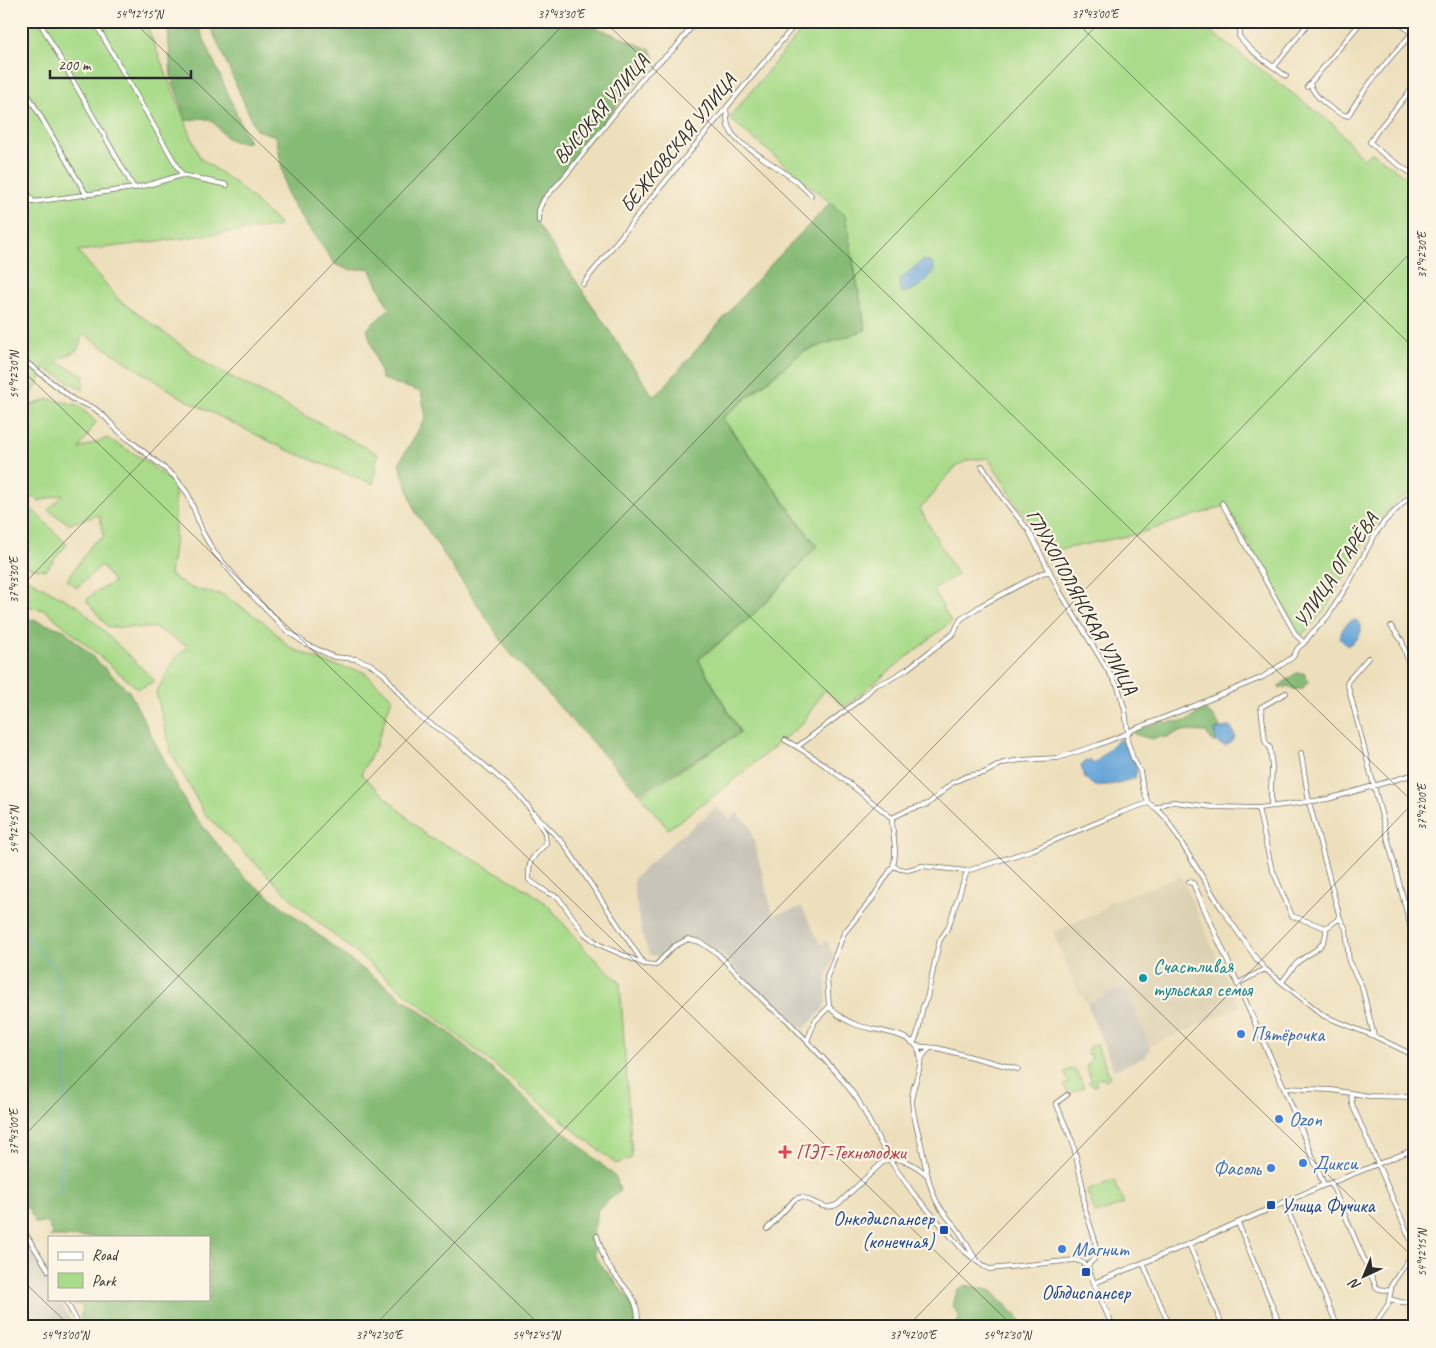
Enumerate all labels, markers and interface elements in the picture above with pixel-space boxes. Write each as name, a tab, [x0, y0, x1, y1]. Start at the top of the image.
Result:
text: 54°12'15"N	[115, 6, 164, 22]
text: 37°43'30"E	[538, 6, 586, 22]
text: 37°43'00"E	[1072, 6, 1120, 22]
scale bar	[50, 48, 191, 80]
street label: ВЫСОКАЯ УЛИЦА	[548, 48, 655, 169]
text: 200 m	[58, 56, 92, 75]
street label: БЕЖКОВСКАЯ УЛИЦА	[614, 68, 742, 217]
text: 37°42'30"E	[1414, 230, 1430, 278]
text: 54°12'30"N	[6, 350, 22, 399]
street label: ГЛУХОПОЛЯНСКАЯ УЛИЦА	[1021, 505, 1144, 700]
street label: УЛИЦА ОГАРЁВА	[1289, 507, 1384, 632]
text: 37°43'30"E	[6, 555, 22, 603]
text: 37°42'00"E	[1414, 782, 1430, 830]
text: 54°12'45"N	[6, 805, 22, 854]
place label: Счастливая тульская семья	[1153, 954, 1254, 1002]
marker: Счастливая тульская семья	[1137, 972, 1149, 984]
place label: Пятёрочка	[1251, 1022, 1326, 1047]
marker: Пятёрочка	[1235, 1028, 1247, 1040]
text: 37°43'00"E	[6, 1107, 22, 1155]
place label: Ozon	[1289, 1107, 1323, 1132]
marker: Ozon	[1273, 1113, 1285, 1125]
place label: ПЭТ-Технолоджи	[796, 1140, 908, 1165]
marker: ПЭТ-Технолоджи	[778, 1145, 792, 1159]
place label: Дикси	[1313, 1151, 1359, 1176]
place label: Фасоль	[1213, 1156, 1263, 1181]
marker: Дикси	[1297, 1157, 1309, 1169]
marker: Фасоль	[1265, 1162, 1277, 1174]
place label: Улица Фучика	[1281, 1193, 1377, 1218]
marker: Улица Фучика	[1265, 1199, 1277, 1211]
place label: Онкодиспансер (конечная)	[833, 1206, 935, 1254]
marker: Онкодиспансер (конечная)	[938, 1224, 950, 1236]
text: 54°12'15"N	[1414, 1228, 1430, 1277]
legend	[48, 1236, 210, 1300]
place label: Магнит	[1072, 1237, 1130, 1262]
marker: Магнит	[1056, 1243, 1068, 1255]
text: Road	[92, 1246, 119, 1265]
north arrow	[1338, 1250, 1388, 1300]
marker: Облдиспансер	[1080, 1266, 1092, 1278]
text: Park	[92, 1272, 117, 1291]
text: N	[1345, 1274, 1364, 1294]
place label: Облдиспансер	[1042, 1280, 1132, 1305]
text: 54°13'00"N	[41, 1327, 90, 1343]
text: 37°42'30"E	[356, 1327, 404, 1343]
text: 54°12'45"N	[512, 1327, 561, 1343]
text: 37°42'00"E	[890, 1327, 938, 1343]
text: 54°12'30"N	[983, 1327, 1032, 1343]

